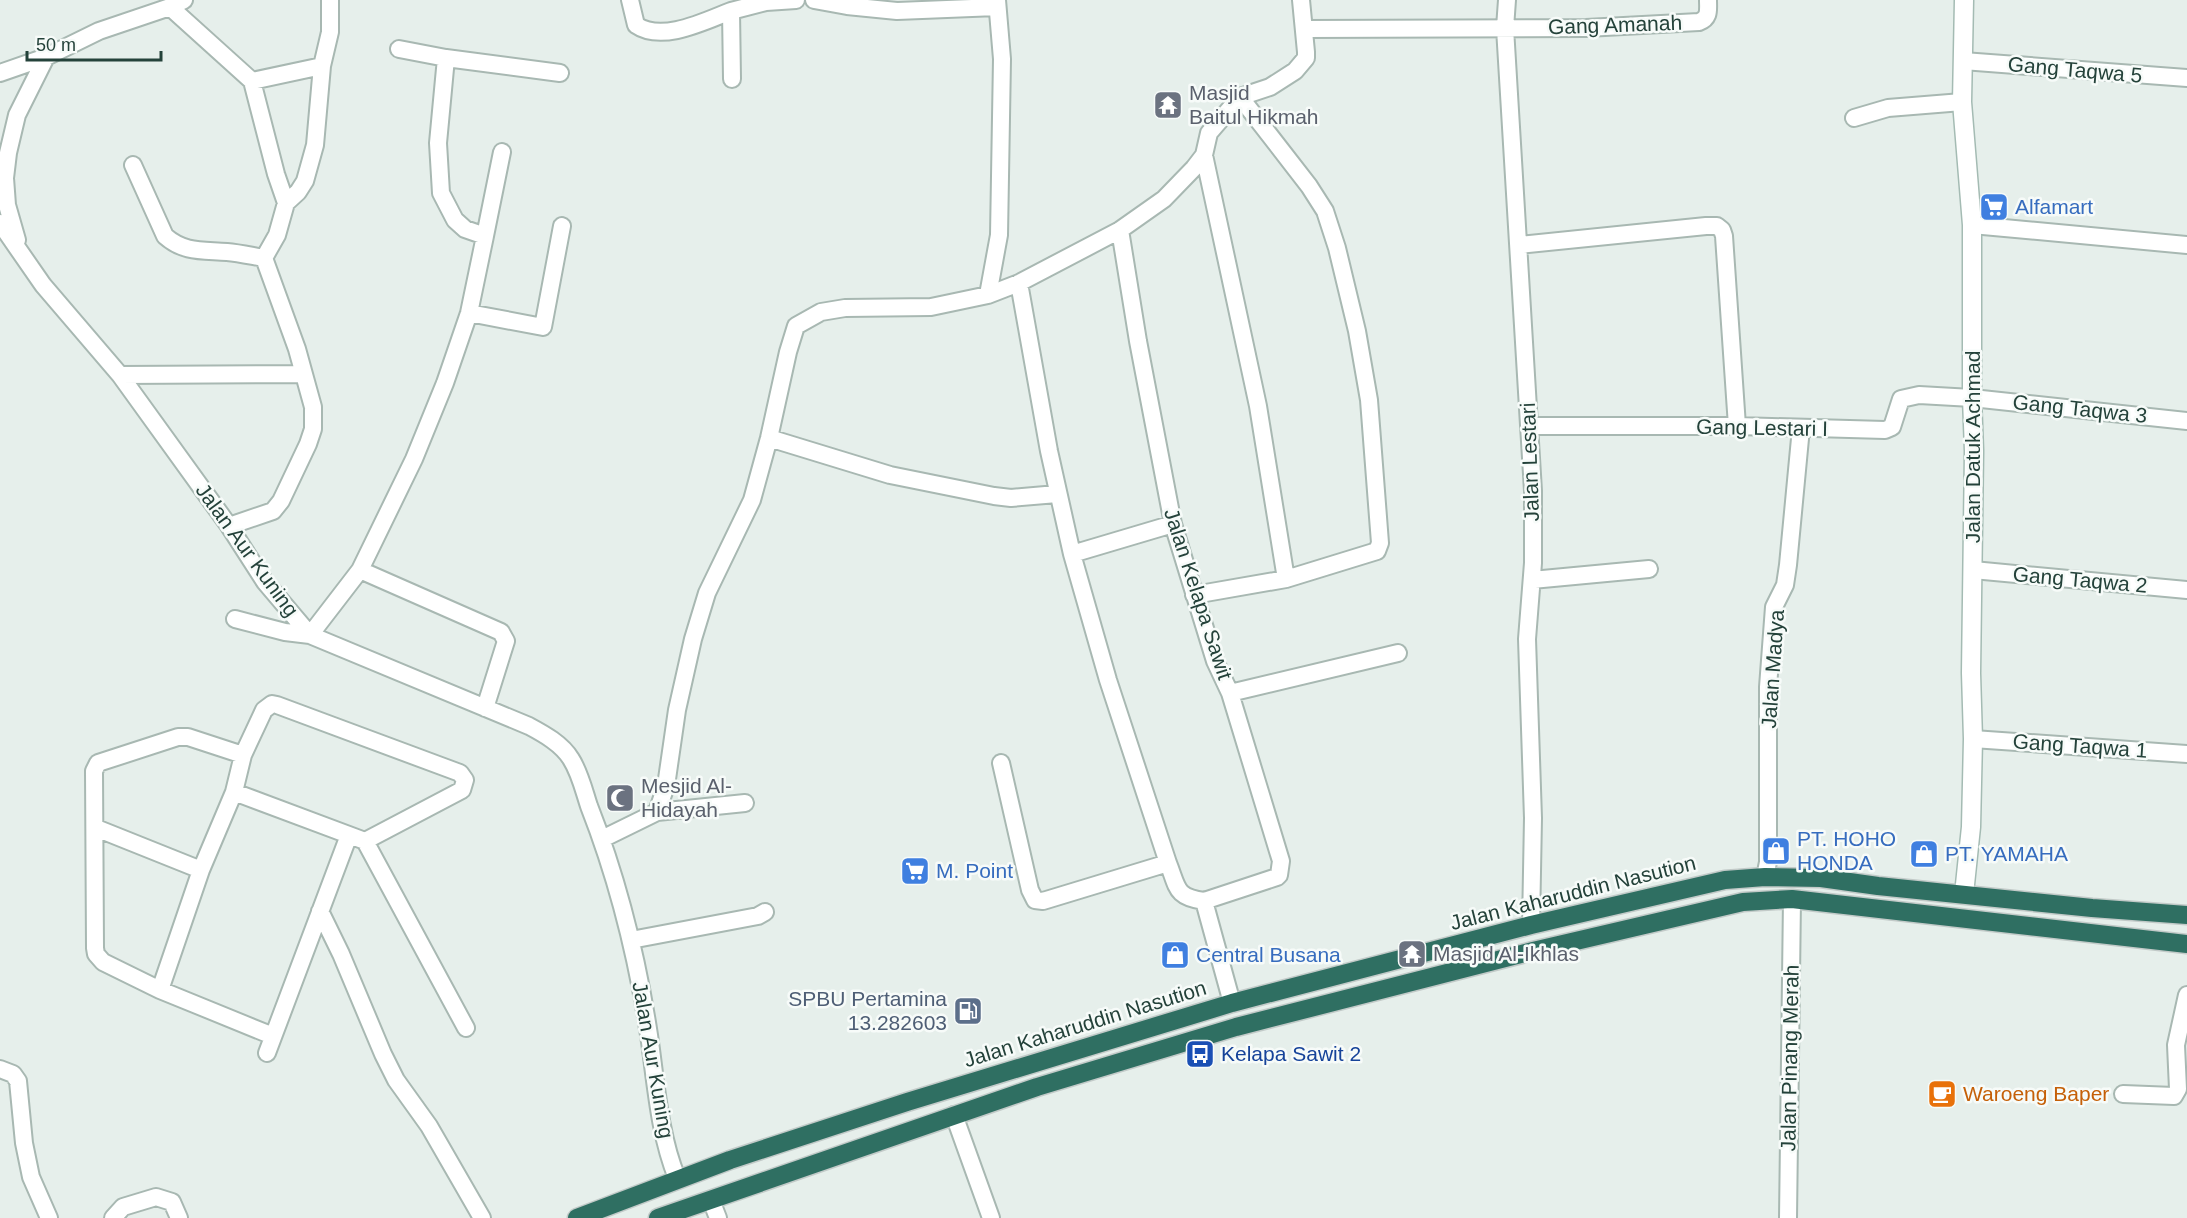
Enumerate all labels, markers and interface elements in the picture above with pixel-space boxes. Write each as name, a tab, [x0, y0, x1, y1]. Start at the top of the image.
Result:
street label: Gang Amanah	[1547, 11, 1682, 38]
scale bar	[27, 24, 160, 62]
text: 50 m	[36, 35, 76, 55]
street label: Gang Taqwa 5	[2007, 52, 2143, 87]
place label: Masjid Baitul Hikmah	[1189, 81, 1319, 128]
temple icon: Masjid Baitul Hikmah	[1152, 89, 1184, 121]
supermarket icon: Alfamart	[1978, 191, 2010, 223]
place label: Alfamart	[2015, 195, 2093, 218]
street label: Jalan Datuk Achmad	[1961, 351, 1984, 543]
street label: Gang Taqwa 3	[2012, 390, 2148, 427]
street label: Jalan Lestari	[1516, 402, 1543, 522]
street label: Gang Lestari I	[1696, 415, 1828, 440]
street label: Jalan Aur Kuning	[191, 479, 303, 621]
street label: Jalan Kelapa Sawit	[1160, 505, 1237, 682]
street label: Gang Taqwa 2	[2012, 562, 2148, 597]
street label: Jalan Madya	[1757, 608, 1788, 729]
street label: Gang Taqwa 1	[2012, 729, 2148, 762]
place label: Mesjid Al- Hidayah	[641, 774, 732, 821]
mosque icon: Mesjid Al- Hidayah	[604, 782, 636, 814]
place label: PT. HOHO HONDA	[1797, 827, 1896, 874]
shop icon: PT. HOHO HONDA	[1760, 835, 1792, 867]
shop icon: PT. YAMAHA	[1908, 838, 1940, 870]
place label: PT. YAMAHA	[1945, 842, 2068, 865]
street label: Jalan Kaharuddin Nasution	[1448, 851, 1698, 934]
supermarket icon: M. Point	[899, 855, 931, 887]
place label: M. Point	[936, 859, 1013, 882]
temple icon: Masjid Al-Ikhlas	[1396, 938, 1428, 970]
shop icon: Central Busana	[1159, 939, 1191, 971]
place label: Masjid Al-Ikhlas	[1433, 942, 1579, 965]
place label: Central Busana	[1196, 943, 1341, 966]
street label: Jalan Pinang Merah	[1776, 964, 1803, 1152]
street label: Jalan Kaharuddin Nasution	[961, 976, 1209, 1071]
street label: Jalan Aur Kuning	[628, 980, 679, 1140]
place label: SPBU Pertamina 13.282603	[788, 987, 947, 1034]
fuel station icon: SPBU Pertamina 13.282603	[952, 995, 984, 1027]
bus stop icon: Kelapa Sawit 2	[1184, 1038, 1216, 1070]
place label: Kelapa Sawit 2	[1221, 1042, 1361, 1065]
cafe icon: Waroeng Baper	[1926, 1078, 1958, 1110]
place label: Waroeng Baper	[1963, 1082, 2109, 1105]

